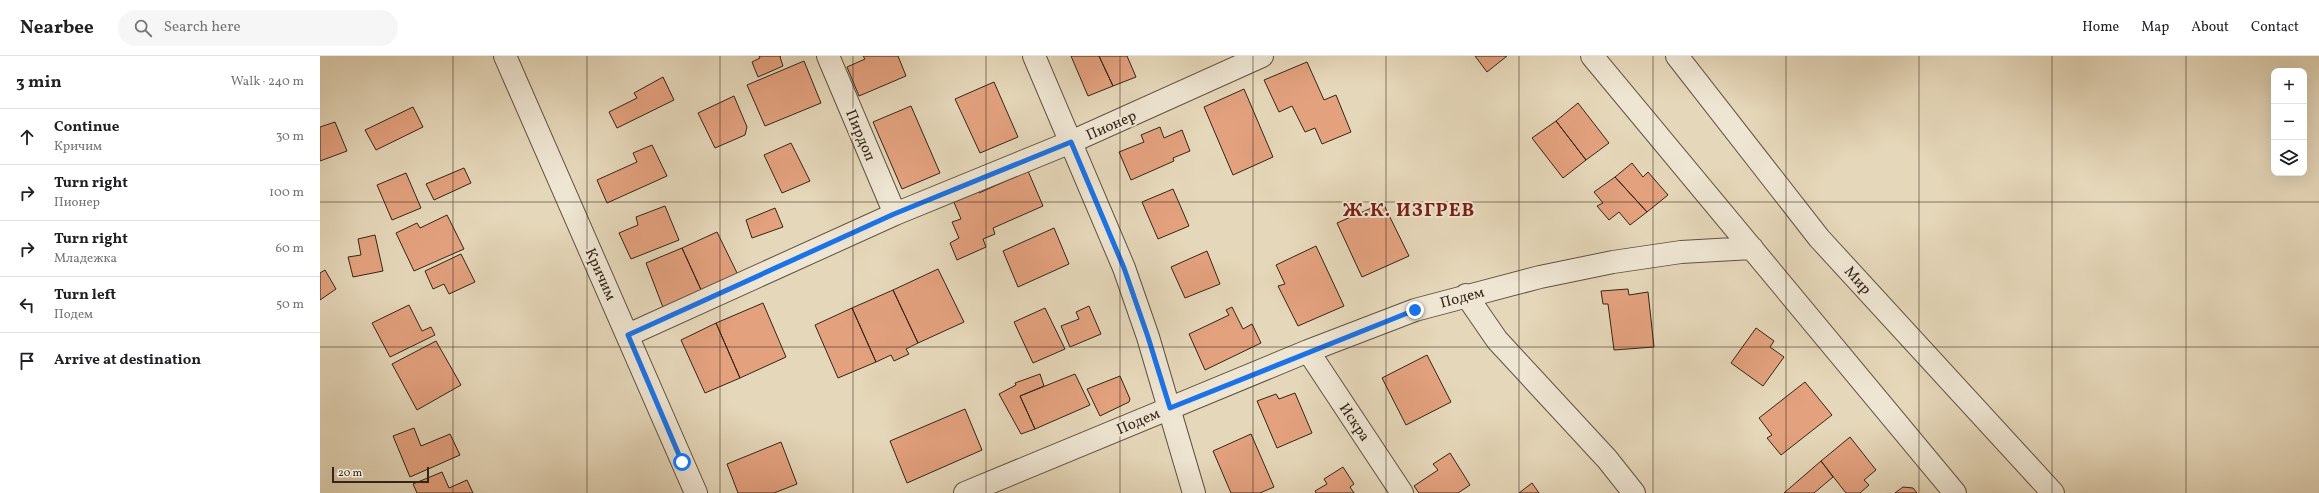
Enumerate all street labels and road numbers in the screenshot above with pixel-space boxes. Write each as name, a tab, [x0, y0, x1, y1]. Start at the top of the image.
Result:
street label: Пионер	[1083, 106, 1140, 147]
street label: Пирдоп	[839, 107, 880, 165]
street label: Кричим	[579, 245, 620, 304]
street label: Мир	[1838, 262, 1875, 300]
street label: Подем	[1438, 282, 1487, 314]
street label: Искра	[1333, 400, 1374, 446]
street label: Подем	[1114, 404, 1163, 441]

